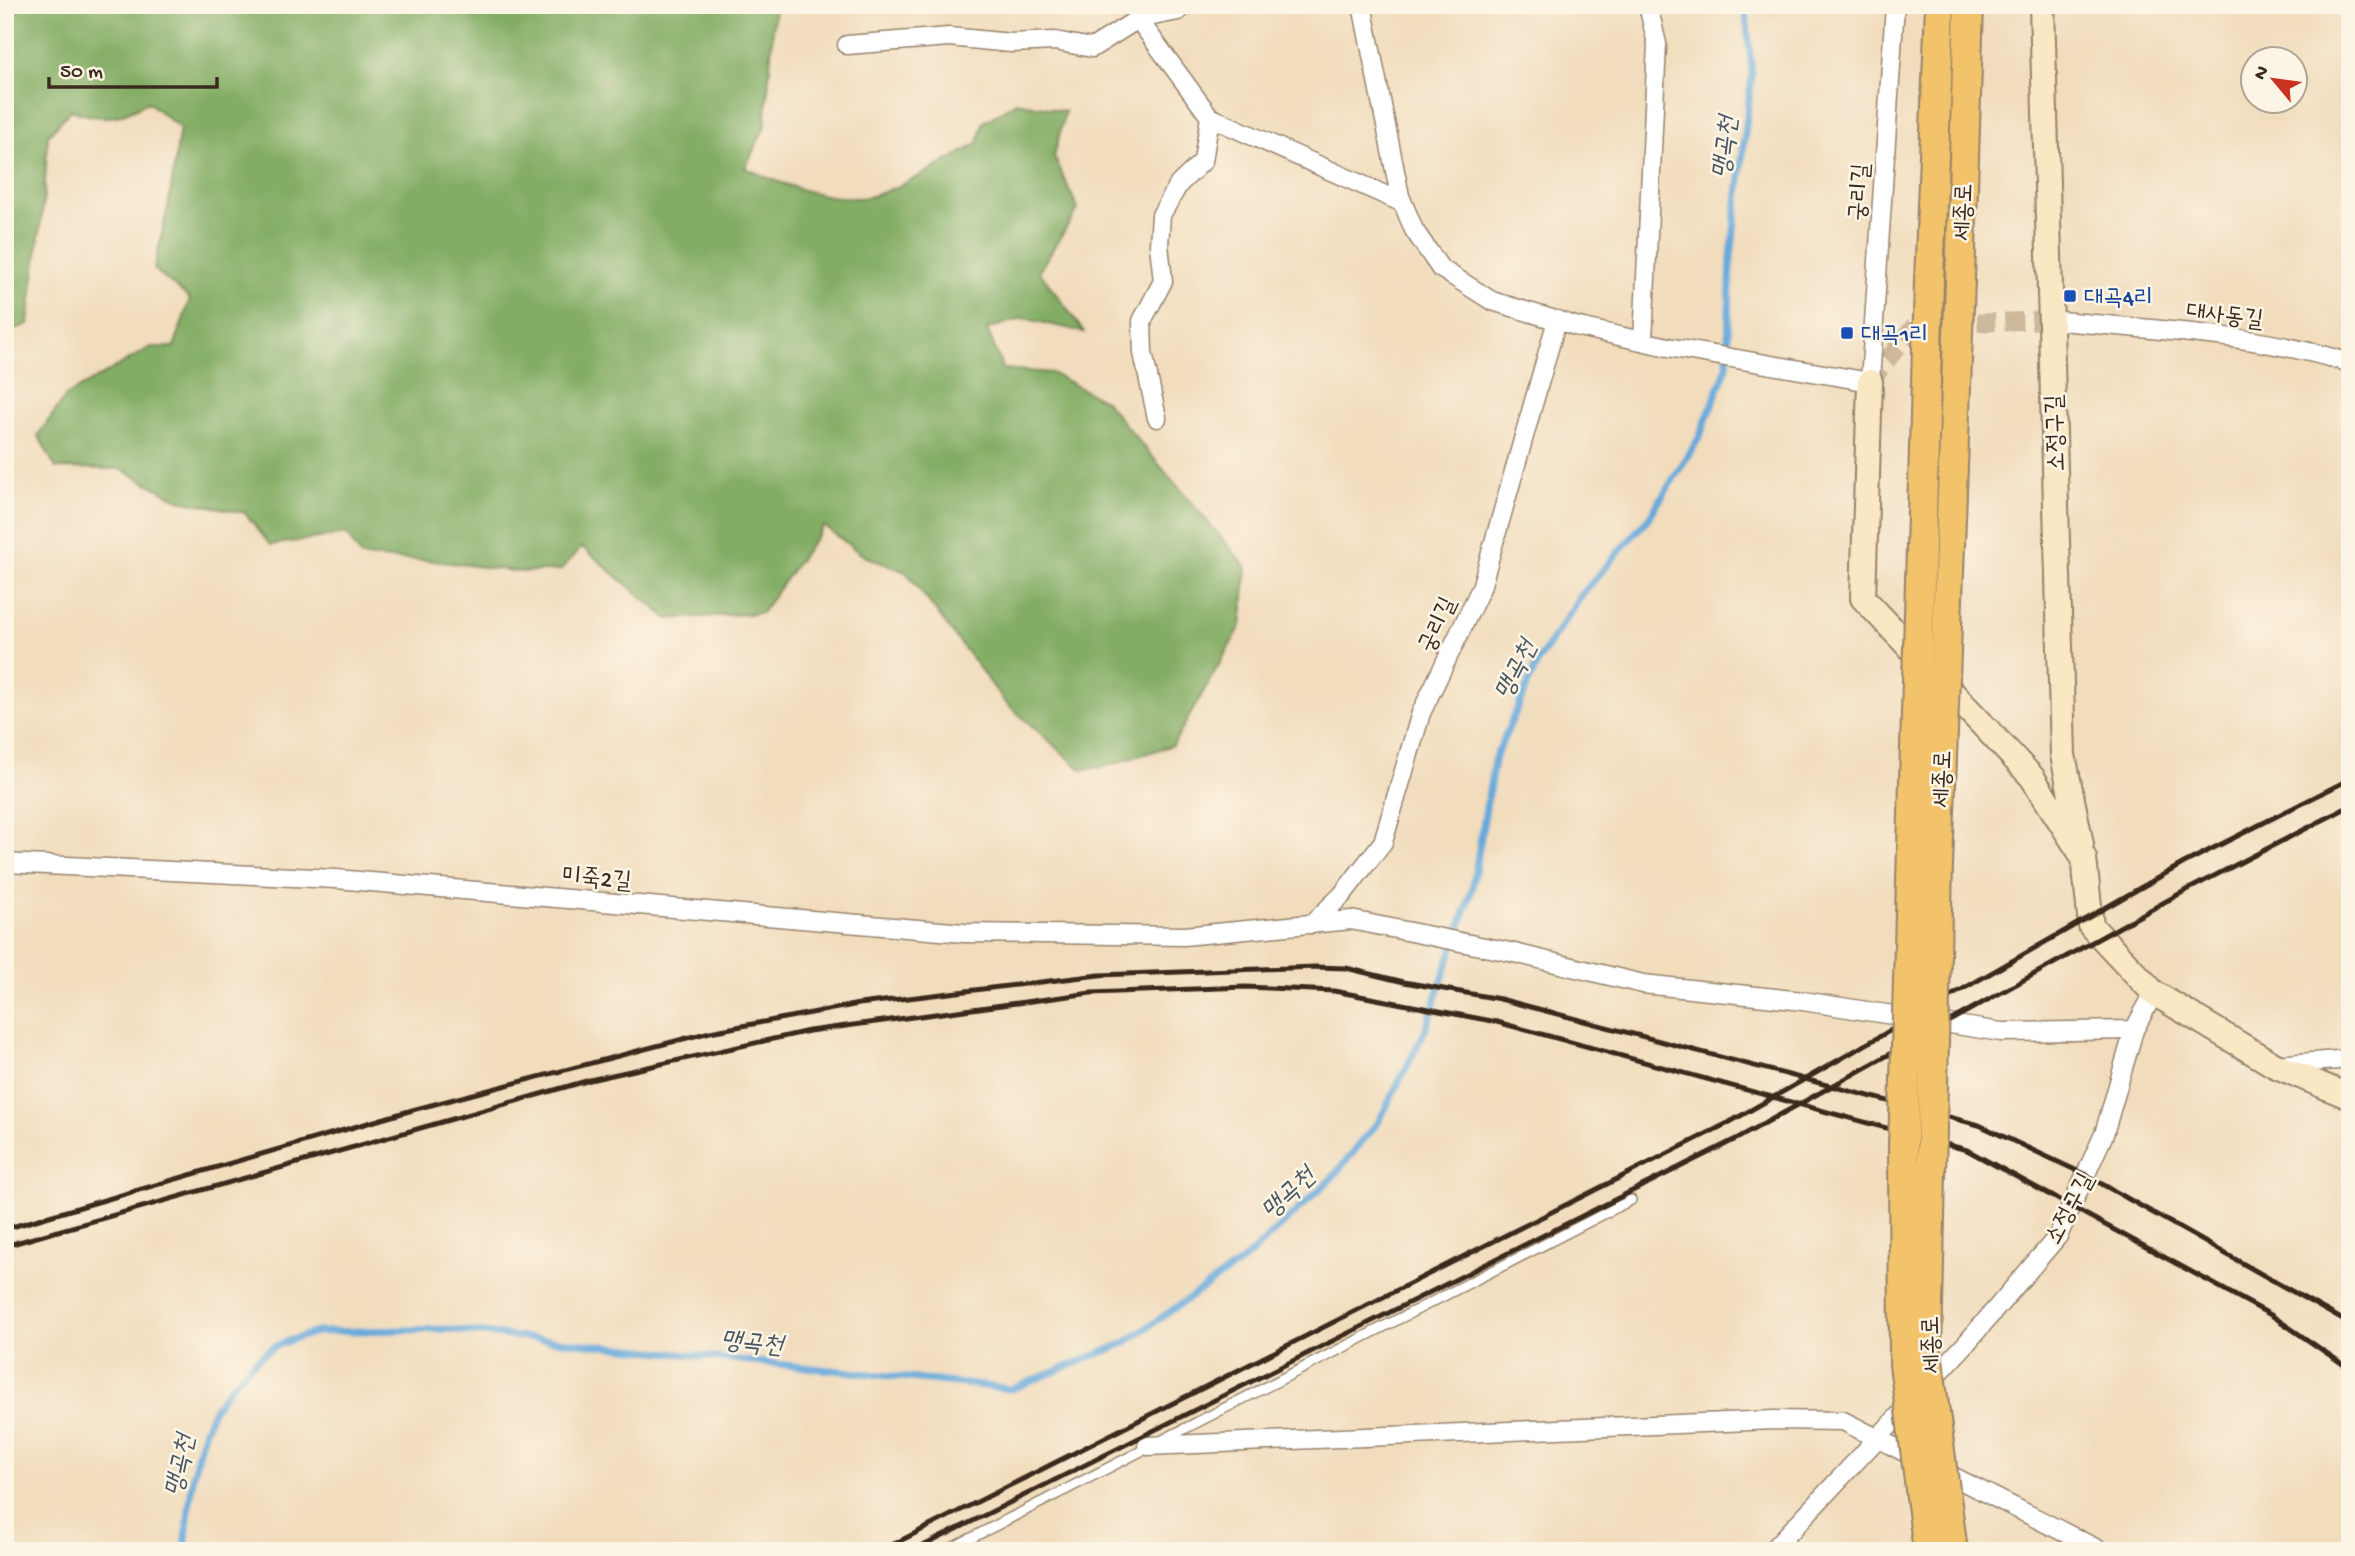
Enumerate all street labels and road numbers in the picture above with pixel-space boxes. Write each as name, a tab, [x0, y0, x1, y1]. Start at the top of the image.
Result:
street label: 궁리길	[1845, 162, 1878, 222]
street label: 세종로	[1950, 183, 1981, 242]
street label: 대사동길	[2184, 298, 2265, 337]
street label: 소정구길	[2042, 394, 2073, 472]
street label: 궁리길	[1414, 593, 1465, 658]
street label: 세종로	[1929, 750, 1960, 809]
street label: 미죽2길	[561, 863, 633, 898]
street label: 소정구길	[2040, 1169, 2102, 1251]
street label: 세종로	[1918, 1315, 1949, 1374]

